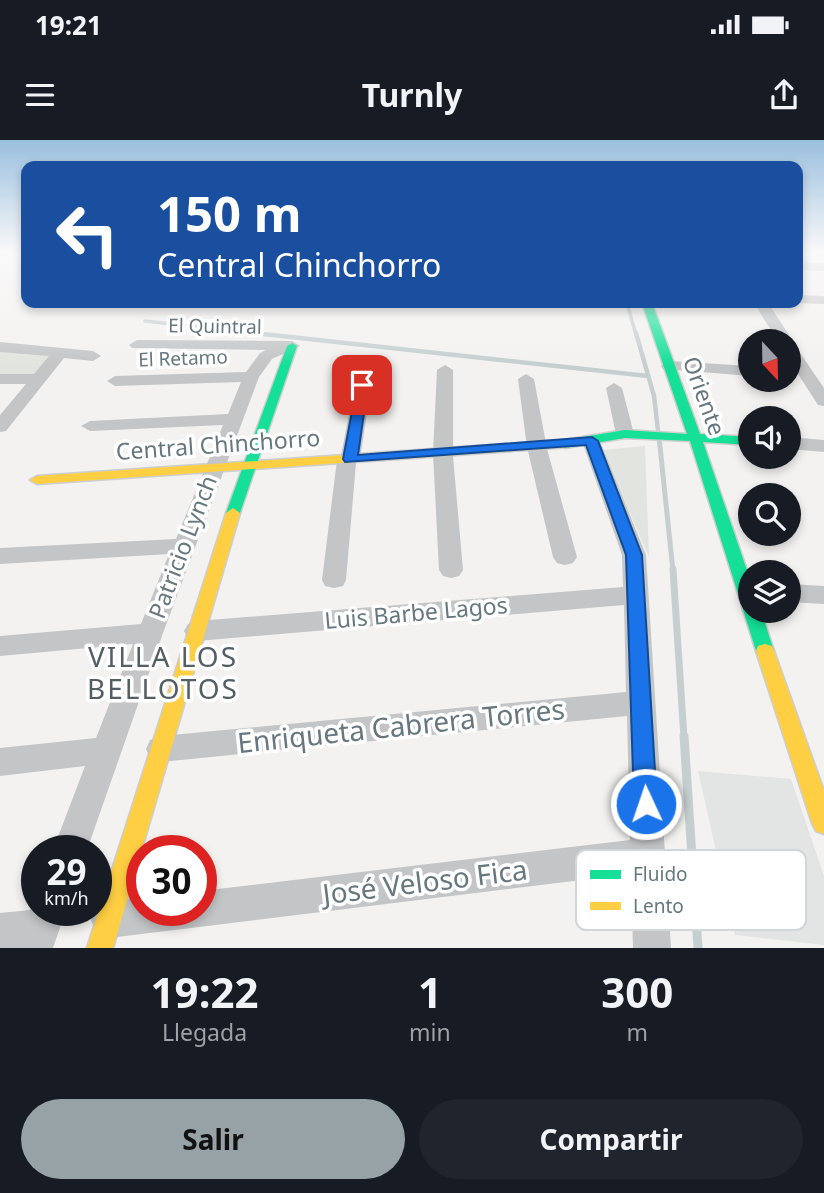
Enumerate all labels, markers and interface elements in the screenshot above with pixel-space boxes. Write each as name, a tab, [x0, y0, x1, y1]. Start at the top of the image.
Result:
text: 19:21	[35, 7, 102, 43]
text: Turnly	[362, 73, 462, 116]
icon: menu	[21, 76, 59, 114]
icon: share	[765, 76, 803, 114]
text: 150 m	[157, 180, 302, 246]
icon: left	[42, 189, 133, 280]
text: Central Chinchorro	[157, 243, 441, 286]
street label: El Quintral	[168, 312, 262, 340]
north arrow	[738, 329, 802, 392]
map controls	[738, 329, 801, 623]
street label: El Retamo	[138, 343, 228, 373]
street label: Oriente	[676, 352, 734, 440]
pin	[332, 355, 392, 415]
icon: arrive	[343, 366, 381, 404]
button: sound	[738, 406, 801, 469]
street label: Central Chinchorro	[115, 421, 321, 467]
street label: Patricio Lynch	[140, 471, 224, 623]
button: search	[738, 483, 801, 546]
button: layers	[738, 560, 801, 623]
street label: Luis Barbe Lagos	[323, 588, 509, 636]
district label: VILLA LOS BELLOTOS	[87, 637, 239, 707]
street label: Enriqueta Cabrera Torres	[235, 689, 566, 761]
position arrow	[609, 767, 683, 841]
speed limit sign: 30	[126, 835, 217, 926]
text: 29	[46, 848, 87, 895]
street label: José Veloso Fica	[317, 850, 529, 913]
legend	[576, 850, 806, 930]
text: Fluido	[633, 861, 688, 887]
text: km/h	[44, 886, 89, 910]
text: Lento	[633, 893, 684, 919]
text: 19:22	[151, 963, 258, 1020]
text: 1	[418, 963, 442, 1020]
text: 300	[601, 963, 673, 1020]
text: Llegada	[162, 1016, 247, 1048]
text: min	[409, 1016, 451, 1048]
text: m	[627, 1016, 648, 1048]
button: Salir	[21, 1099, 405, 1179]
button: Compartir	[419, 1099, 803, 1179]

